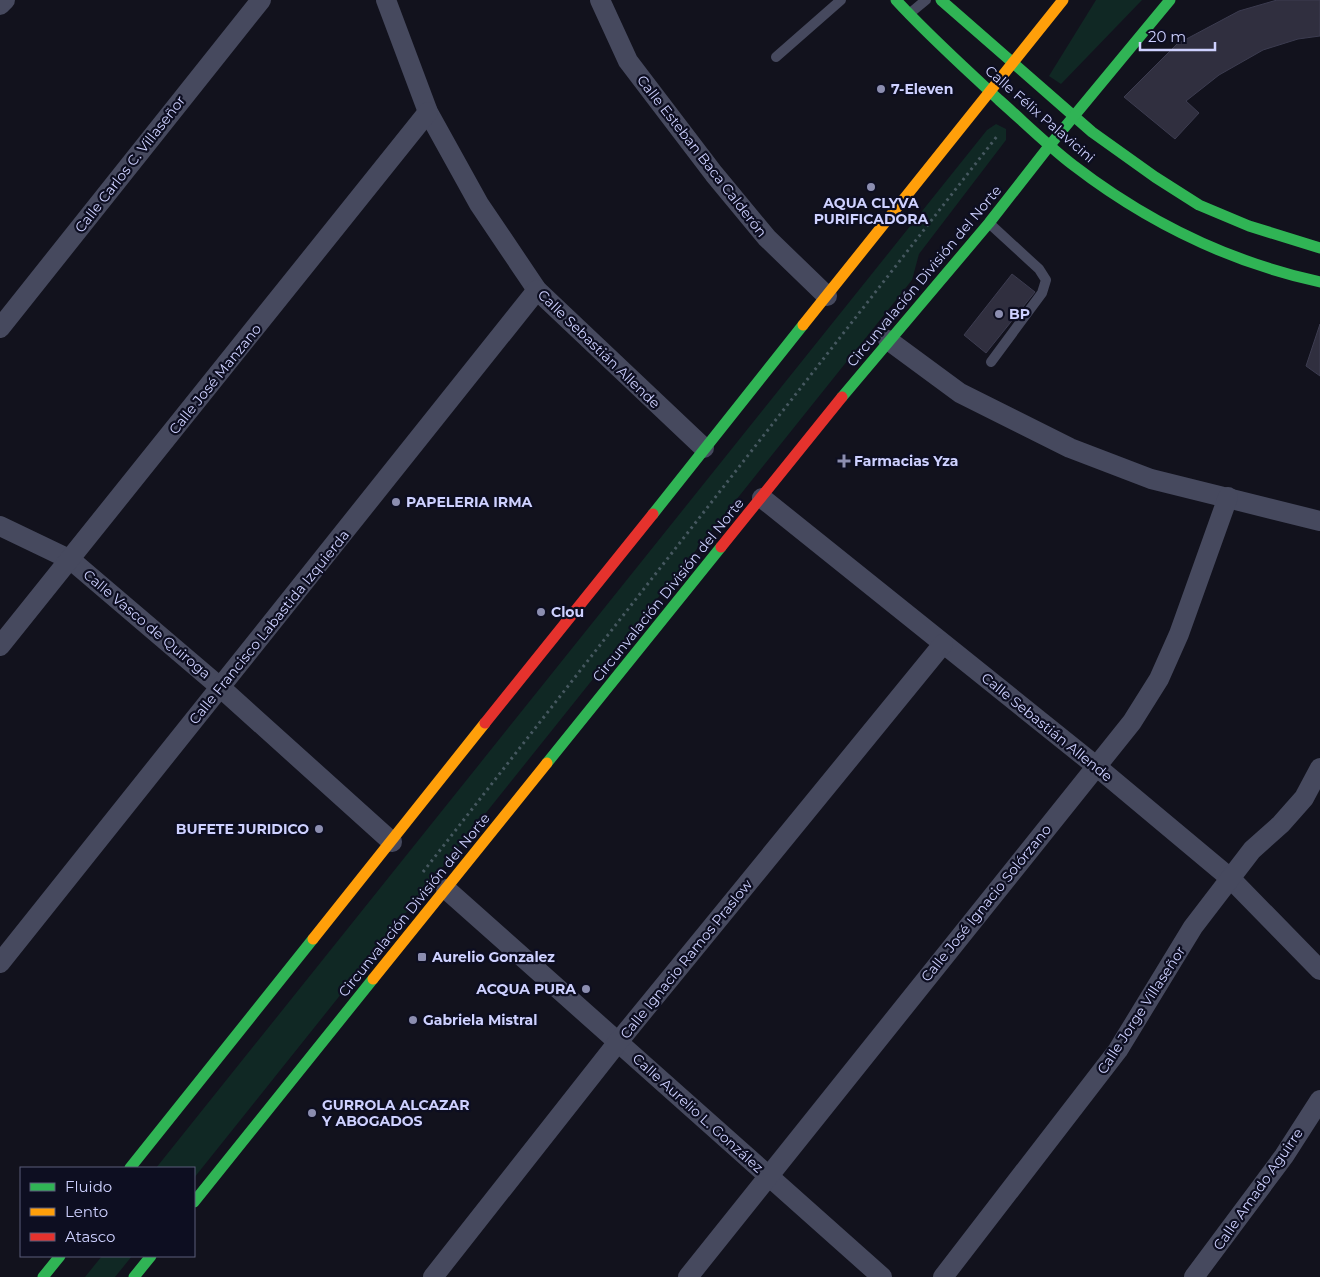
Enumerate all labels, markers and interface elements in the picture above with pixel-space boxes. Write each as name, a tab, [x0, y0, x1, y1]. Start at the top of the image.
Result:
scale bar	[1140, 20, 1215, 52]
text: 20 m	[1148, 27, 1186, 46]
street label: Calle Félix Palavicini	[981, 61, 1099, 167]
street label: Calle Esteban Baca Calderón	[633, 71, 771, 241]
place label: 7-Eleven	[891, 80, 953, 98]
marker: 7-Eleven	[875, 83, 887, 95]
street label: Calle Carlos C. Villaseñor	[71, 91, 189, 236]
marker: AQUA CLYVA PURIFICADORA	[865, 181, 877, 193]
street label: Circunvalación División del Norte	[843, 182, 1005, 370]
place label: AQUA CLYVA PURIFICADORA	[814, 194, 929, 228]
street label: Calle Sebastián Allende	[534, 286, 664, 412]
place label: BP	[1009, 305, 1030, 323]
marker: BP	[993, 308, 1005, 320]
street label: Calle José Manzano	[165, 320, 265, 438]
place label: Farmacias Yza	[854, 452, 958, 470]
marker: Farmacias Yza	[838, 455, 850, 467]
place label: PAPELERIA IRMA	[406, 493, 533, 511]
street label: Circunvalación División del Norte	[588, 494, 748, 686]
marker: PAPELERIA IRMA	[390, 496, 402, 508]
street label: Calle Francisco Labastida Izquierda	[185, 526, 353, 728]
street label: Calle Vasco de Quiroga	[80, 565, 214, 683]
place label: Clou	[551, 603, 584, 621]
marker: Clou	[535, 606, 547, 618]
street label: Calle Sebastián Allende	[978, 669, 1116, 785]
street label: Circunvalación División del Norte	[334, 809, 494, 1001]
place label: BUFETE JURIDICO	[176, 820, 309, 838]
street label: Calle José Ignacio Solórzano	[917, 821, 1055, 985]
marker: BUFETE JURIDICO	[313, 823, 325, 835]
street label: Calle Ignacio Ramos Praslow	[616, 875, 756, 1042]
street label: Calle Jorge Villaseñor	[1093, 942, 1189, 1077]
place label: Aurelio Gonzalez	[431, 948, 555, 966]
marker: Aurelio Gonzalez	[416, 951, 428, 963]
place label: ACQUA PURA	[475, 980, 576, 998]
marker: ACQUA PURA	[580, 983, 592, 995]
place label: Gabriela Mistral	[423, 1011, 537, 1029]
marker: Gabriela Mistral	[407, 1014, 419, 1026]
street label: Calle Aurelio L. González	[629, 1049, 767, 1177]
place label: GURROLA ALCAZAR Y ABOGADOS	[321, 1096, 470, 1130]
marker: GURROLA ALCAZAR Y ABOGADOS	[306, 1107, 318, 1119]
street label: Calle Amado Aguirre	[1209, 1124, 1307, 1254]
legend	[20, 1167, 195, 1257]
text: Fluido	[65, 1177, 112, 1196]
text: Lento	[65, 1202, 108, 1221]
text: Atasco	[65, 1227, 115, 1246]

